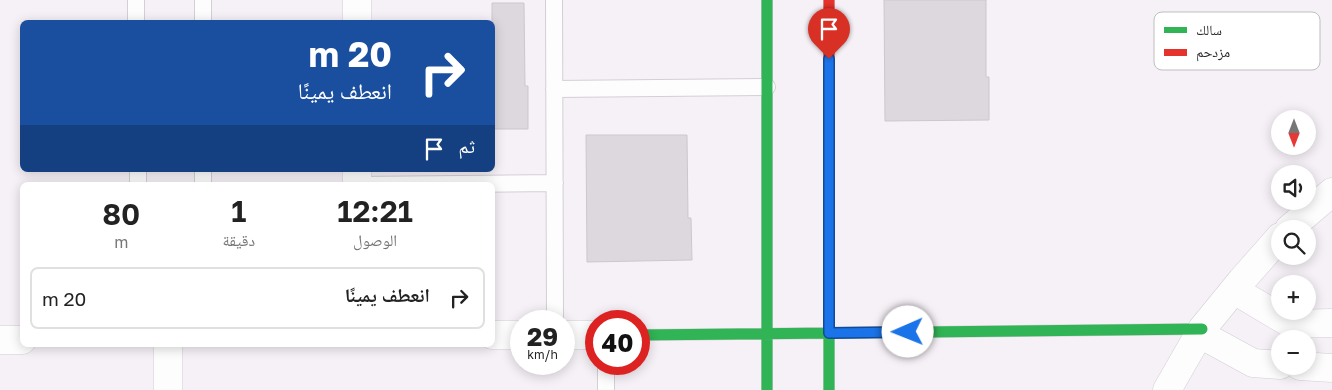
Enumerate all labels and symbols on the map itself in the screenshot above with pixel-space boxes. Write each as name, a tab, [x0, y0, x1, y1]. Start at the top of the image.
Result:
pin	[808, 8, 850, 59]
legend	[1154, 12, 1320, 70]
text: سالك	[1196, 21, 1222, 38]
text: مزدحم	[1196, 43, 1230, 62]
north arrow	[1271, 110, 1316, 155]
position arrow	[881, 305, 933, 357]
speed limit sign: 40	[585, 310, 650, 375]

